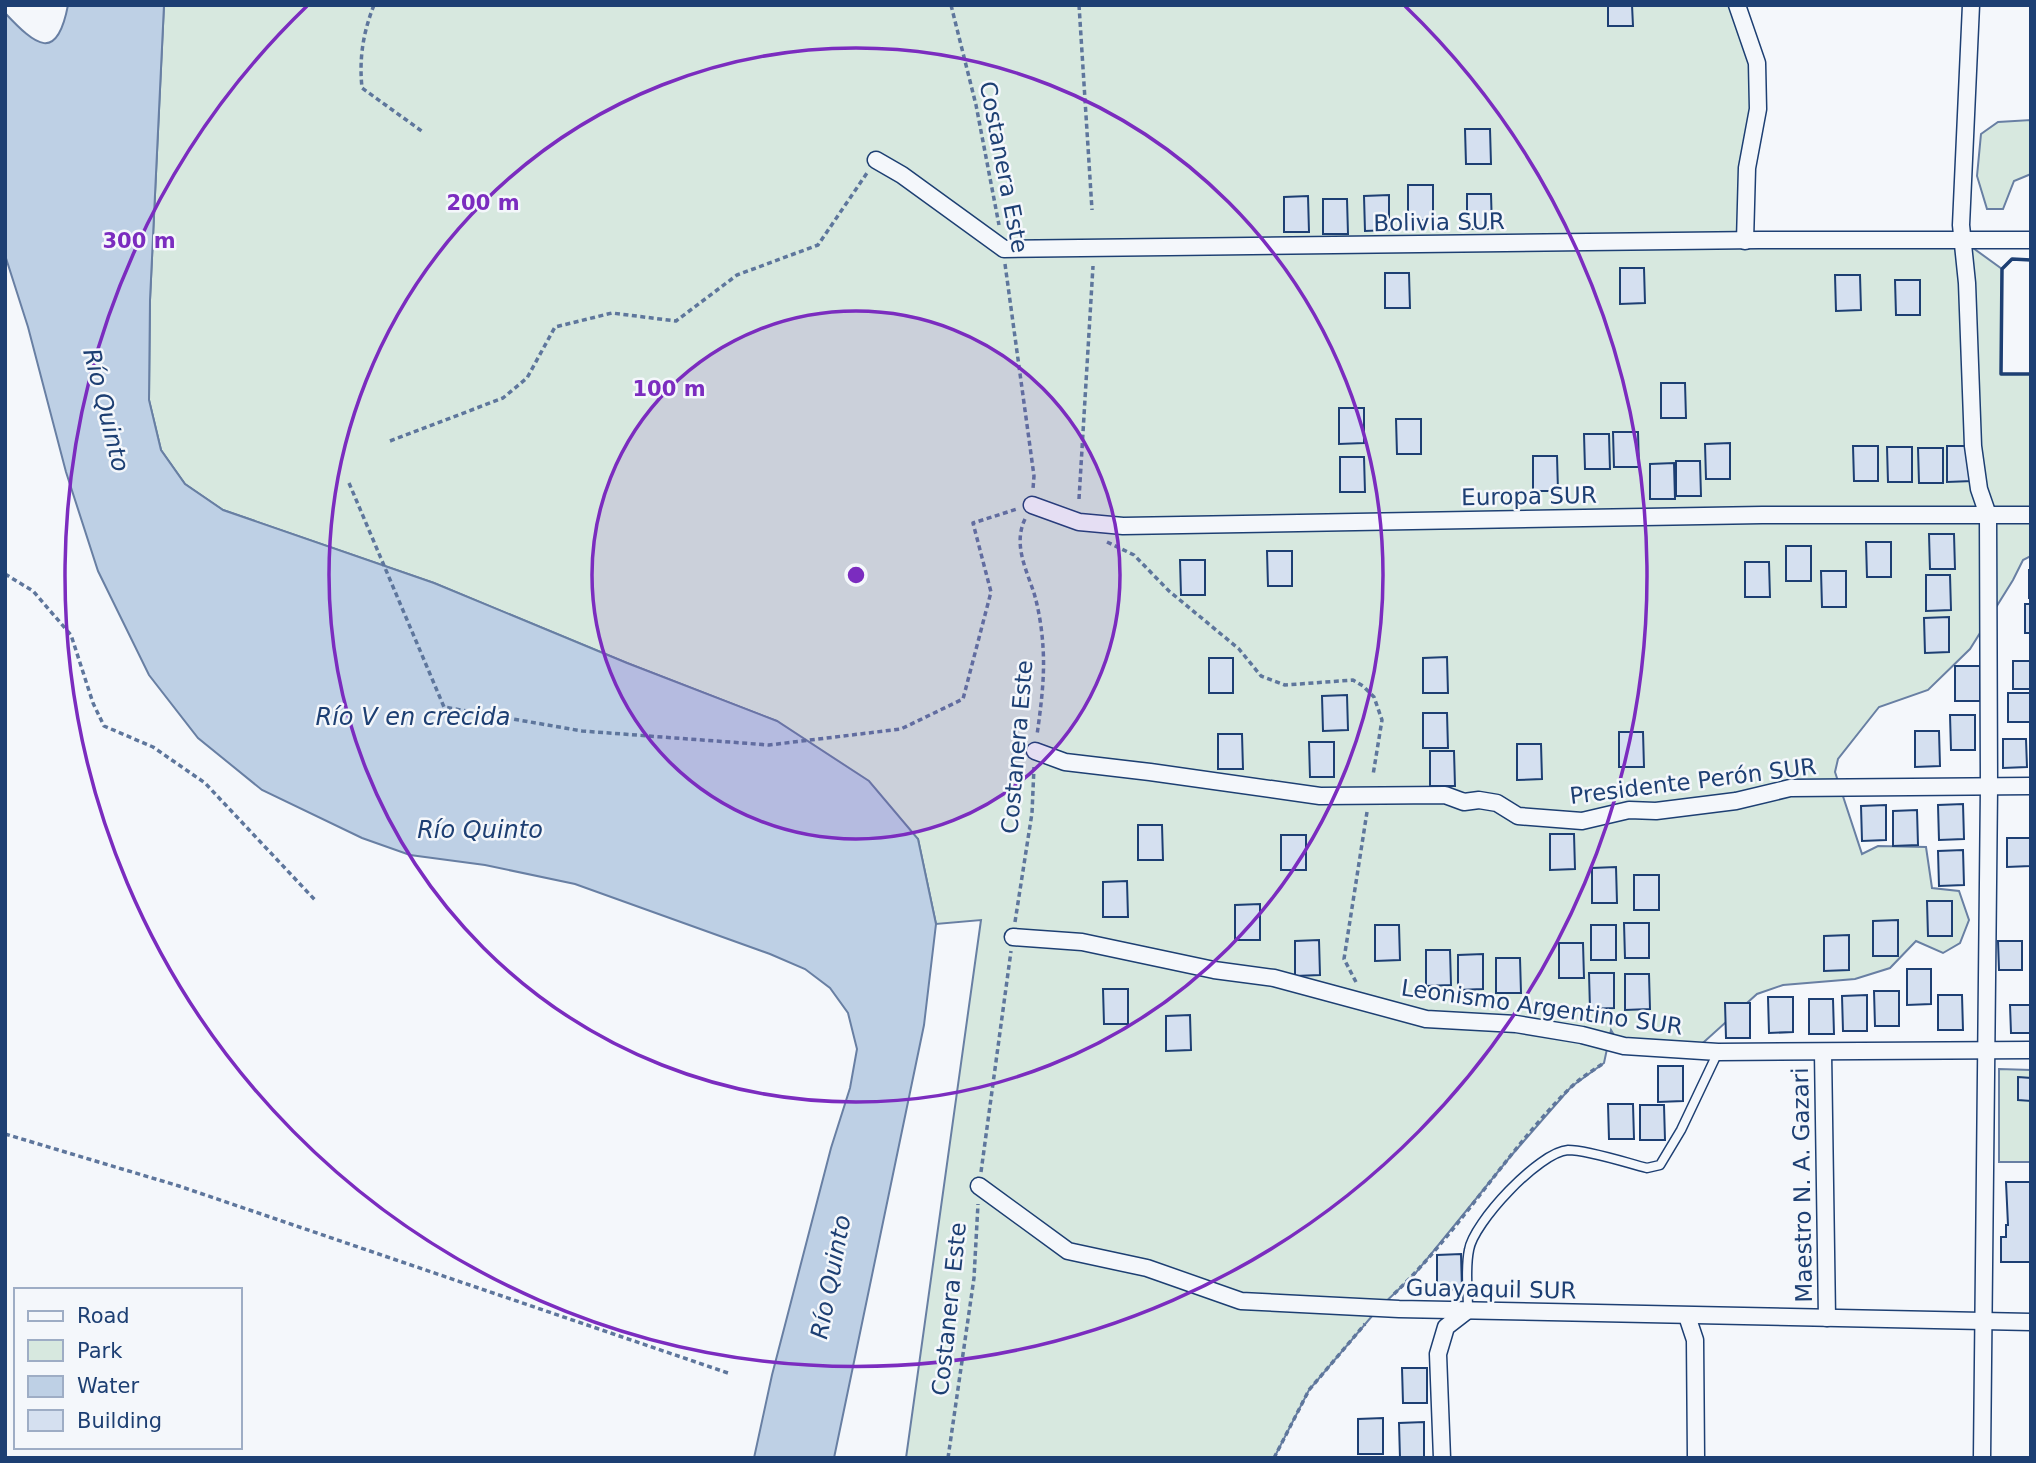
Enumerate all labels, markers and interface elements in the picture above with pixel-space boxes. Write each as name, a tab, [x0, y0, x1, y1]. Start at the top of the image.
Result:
street label: Costanera Este	[975, 79, 1033, 255]
text: 200 m	[446, 191, 520, 215]
street label: Bolivia SUR	[1373, 208, 1505, 236]
text: 300 m	[102, 229, 176, 253]
water label: Río Quinto	[77, 346, 135, 474]
text: 100 m	[632, 377, 706, 401]
street label: Europa SUR	[1461, 482, 1597, 510]
centre of rings	[844, 563, 868, 587]
street label: Costanera Este	[996, 659, 1038, 835]
water label: Río V en crecida	[316, 703, 510, 731]
street label: Presidente Perón SUR	[1568, 753, 1818, 809]
water label: Río Quinto	[417, 816, 543, 844]
street label: Leonismo Argentino SUR	[1399, 974, 1685, 1040]
street label: Maestro N. A. Gazari	[1787, 1067, 1817, 1303]
water label: Río Quinto	[805, 1213, 857, 1341]
street label: Costanera Este	[927, 1221, 971, 1397]
street label: Guayaquil SUR	[1405, 1275, 1577, 1303]
legend	[14, 1288, 242, 1449]
text: Road	[77, 1304, 130, 1328]
text: Park	[77, 1339, 123, 1363]
text: Water	[77, 1374, 139, 1398]
text: Building	[77, 1409, 162, 1433]

